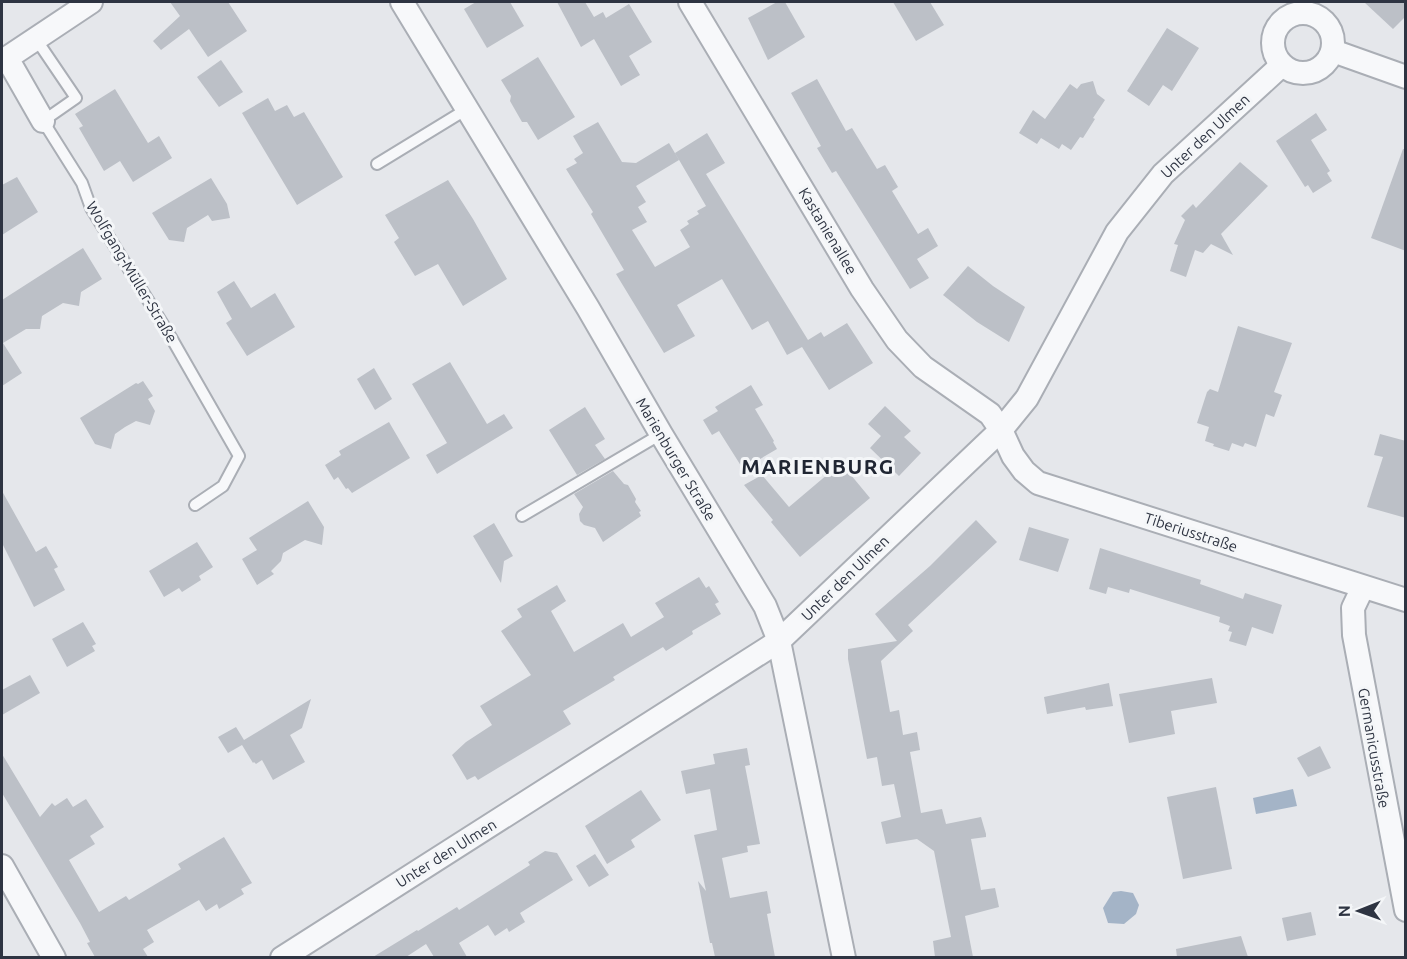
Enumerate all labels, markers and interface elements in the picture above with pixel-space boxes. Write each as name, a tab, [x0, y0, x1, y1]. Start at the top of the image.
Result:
street label: Unter den Ulmen	[1157, 91, 1253, 181]
street label: Kastanienallee	[795, 185, 861, 277]
street label: Wolfgang-Müller-Straße	[83, 198, 181, 346]
street label: Marienburger Straße	[633, 394, 719, 524]
district label: MARIENBURG	[741, 454, 895, 478]
street label: Tiberiusstraße	[1142, 509, 1240, 555]
street label: Unter den Ulmen	[798, 532, 892, 624]
street label: Germanicusstraße	[1355, 686, 1393, 810]
street label: Unter den Ulmen	[393, 815, 499, 891]
north arrow	[1329, 881, 1389, 941]
text: N	[1335, 905, 1353, 917]

